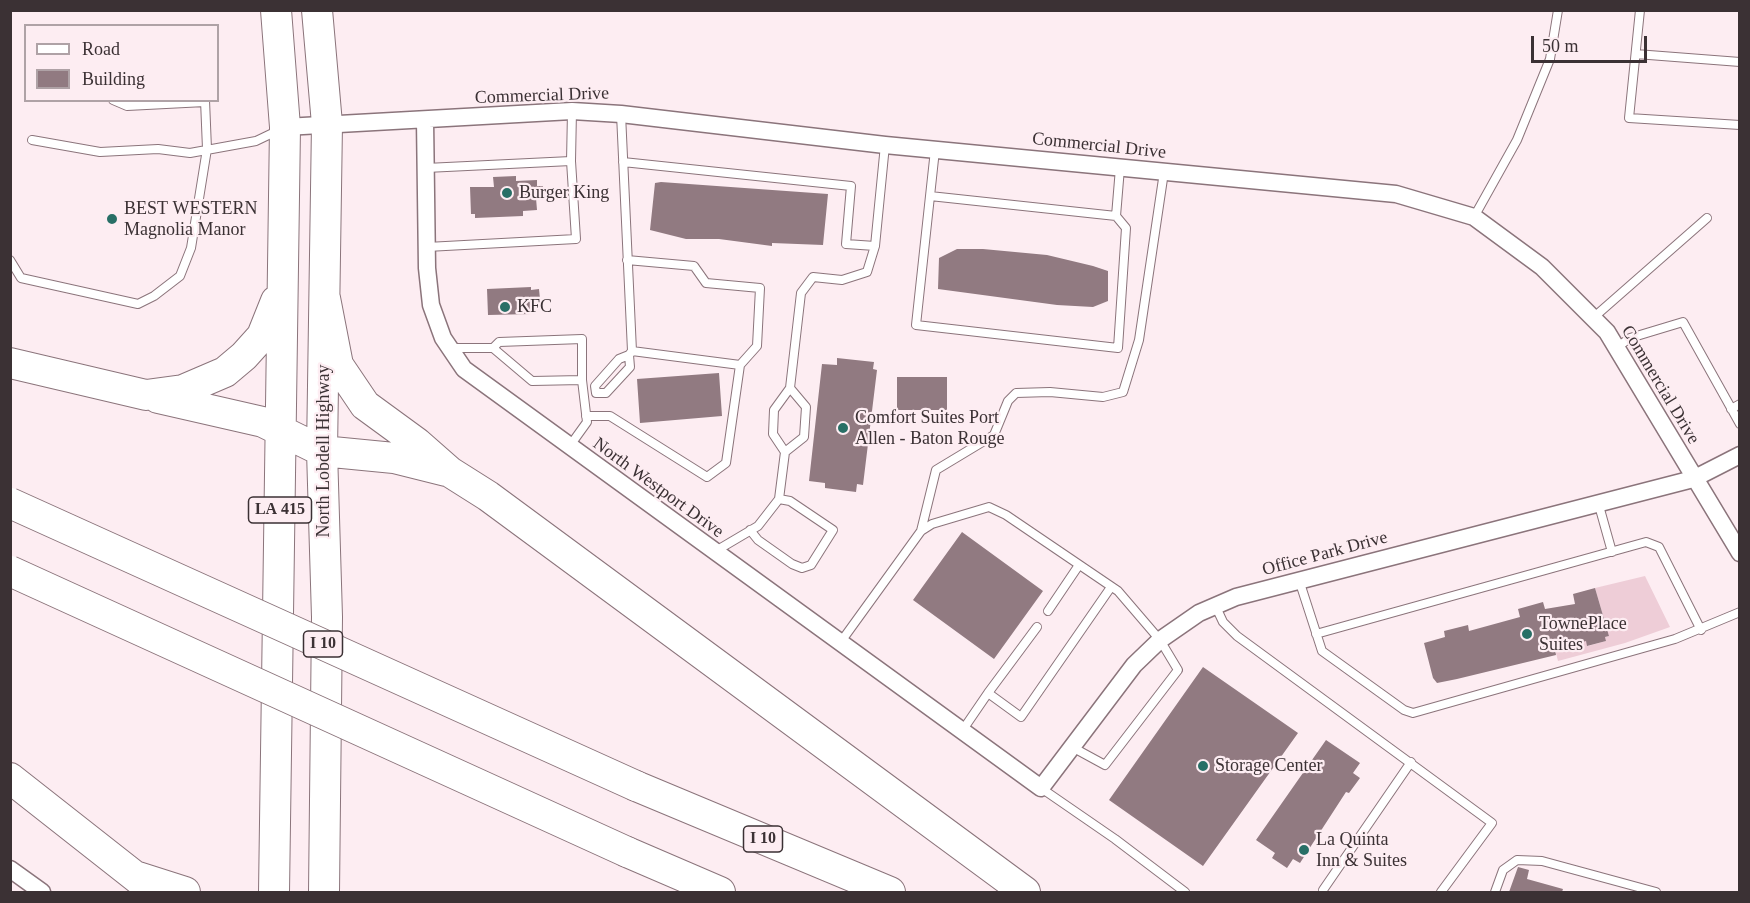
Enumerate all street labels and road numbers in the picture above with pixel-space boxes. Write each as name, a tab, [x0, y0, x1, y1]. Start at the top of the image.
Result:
street label: Commercial Drive	[474, 83, 610, 109]
street label: Commercial Drive	[1031, 128, 1167, 164]
street label: Commercial Drive	[1616, 322, 1704, 448]
street label: North Lobdell Highway	[313, 365, 335, 537]
street label: North Westport Drive	[588, 433, 728, 543]
road number: LA 415	[248, 497, 312, 523]
street label: Office Park Drive	[1260, 527, 1390, 581]
road number: I 10	[304, 631, 342, 657]
road number: I 10	[744, 826, 783, 852]

